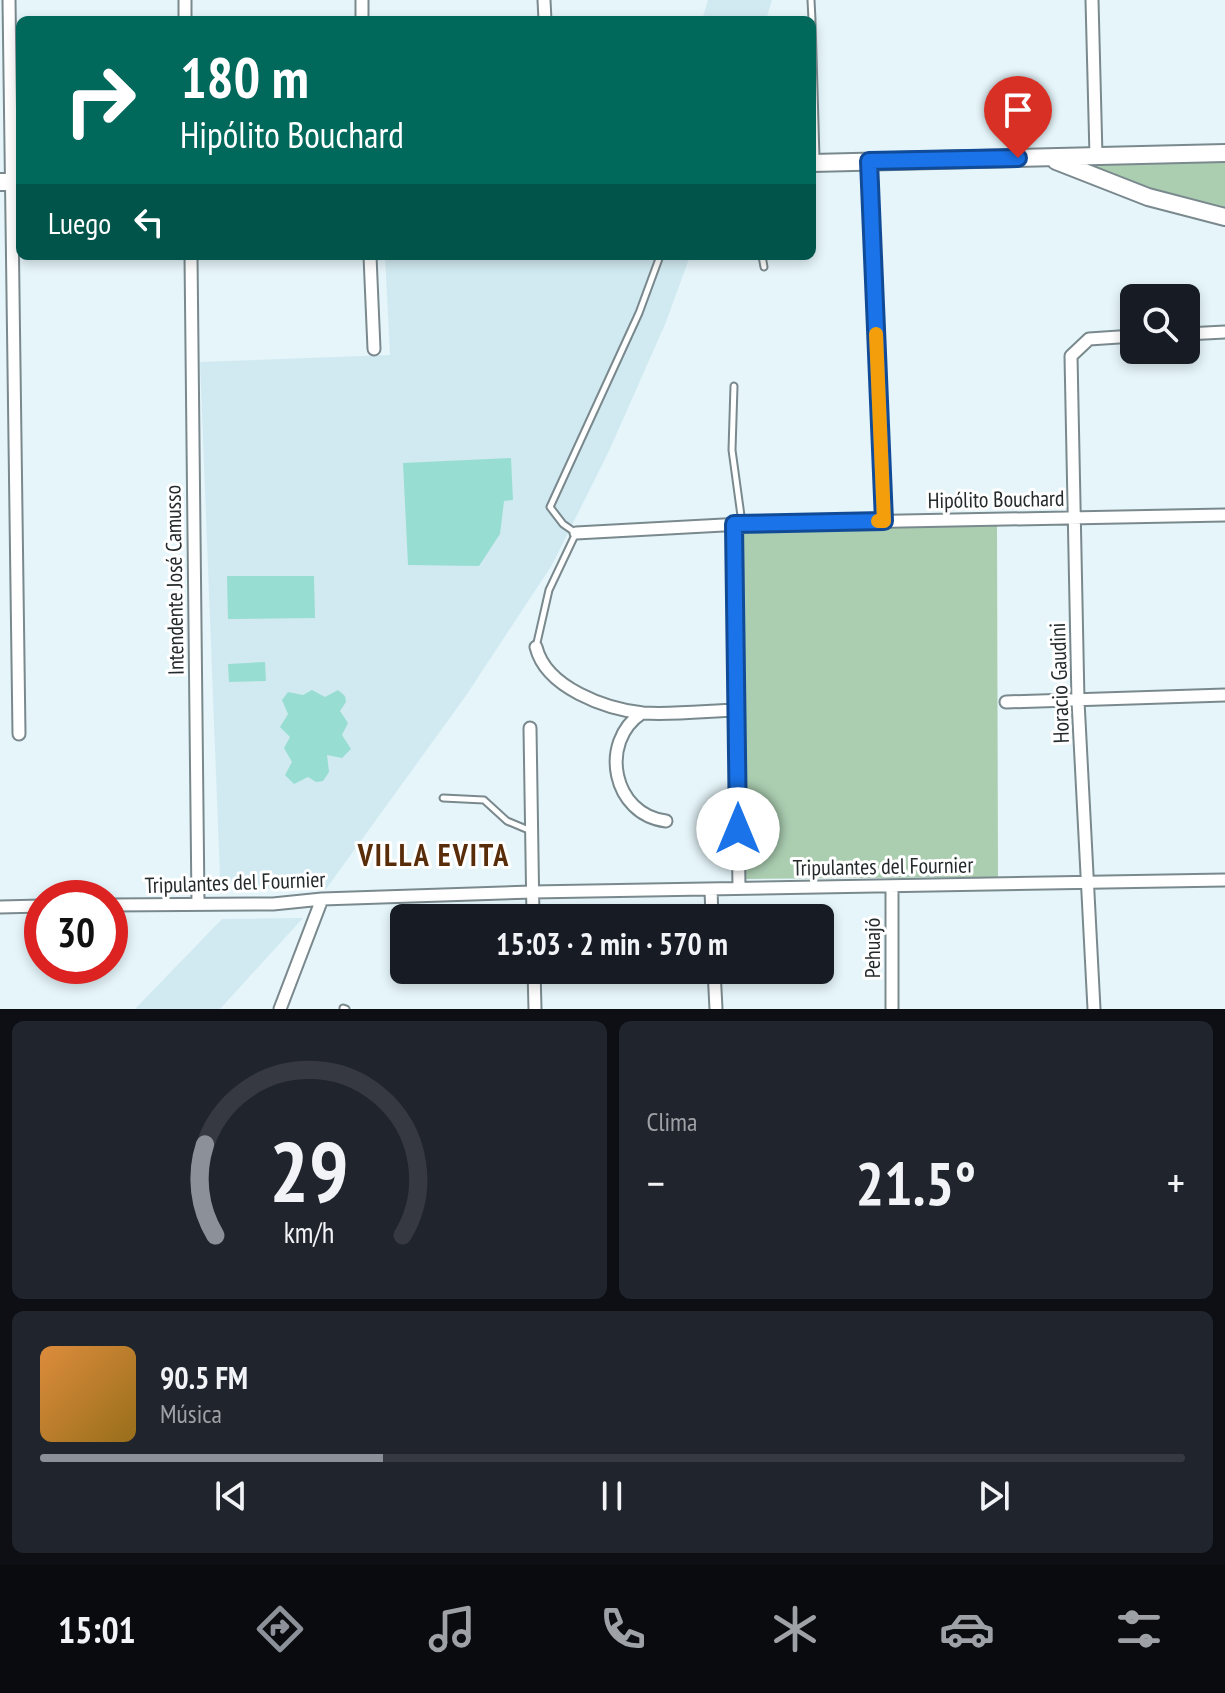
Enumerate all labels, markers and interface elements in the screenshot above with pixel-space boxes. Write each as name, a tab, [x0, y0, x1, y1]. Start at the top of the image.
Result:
text: 180 m	[180, 41, 309, 113]
icon: right	[48, 48, 152, 152]
pin	[984, 76, 1052, 158]
icon: arrive	[996, 88, 1040, 132]
text: Hipólito Bouchard	[180, 111, 404, 158]
icon: left	[127, 200, 171, 244]
text: Luego	[48, 203, 111, 242]
map controls	[1120, 284, 1200, 364]
button: search	[1120, 284, 1200, 364]
street label: Hipólito Bouchard	[927, 484, 1065, 514]
street label: Intendente José Camusso	[158, 485, 190, 675]
street label: Horacio Gaudini	[1043, 622, 1075, 744]
position arrow	[696, 787, 780, 871]
district label: VILLA EVITA	[357, 835, 510, 874]
street label: Tripulantes del Fournier	[792, 850, 974, 882]
street label: Tripulantes del Fournier	[144, 865, 326, 899]
speed limit sign: 30	[24, 880, 128, 984]
street label: Pehuajó	[858, 918, 886, 978]
text: 15:03 · 2 min · 570 m	[496, 924, 728, 963]
text: Clima	[647, 1105, 697, 1138]
text: 29	[269, 1117, 349, 1225]
text: 21.5°	[855, 1144, 976, 1222]
text: −	[647, 1154, 665, 1211]
text: +	[1167, 1154, 1185, 1211]
text: km/h	[284, 1214, 335, 1251]
text: 90.5 FM	[160, 1358, 248, 1397]
text: Música	[160, 1397, 222, 1430]
icon: previous	[209, 1474, 253, 1518]
icon: pause	[590, 1474, 634, 1518]
icon: next	[972, 1474, 1016, 1518]
icon: directions	[252, 1601, 308, 1657]
icon: music	[424, 1601, 480, 1657]
icon: phone	[595, 1601, 651, 1657]
icon: climate	[767, 1601, 823, 1657]
icon: car	[939, 1601, 995, 1657]
icon: filters	[1111, 1601, 1167, 1657]
text: 15:01	[58, 1606, 136, 1653]

